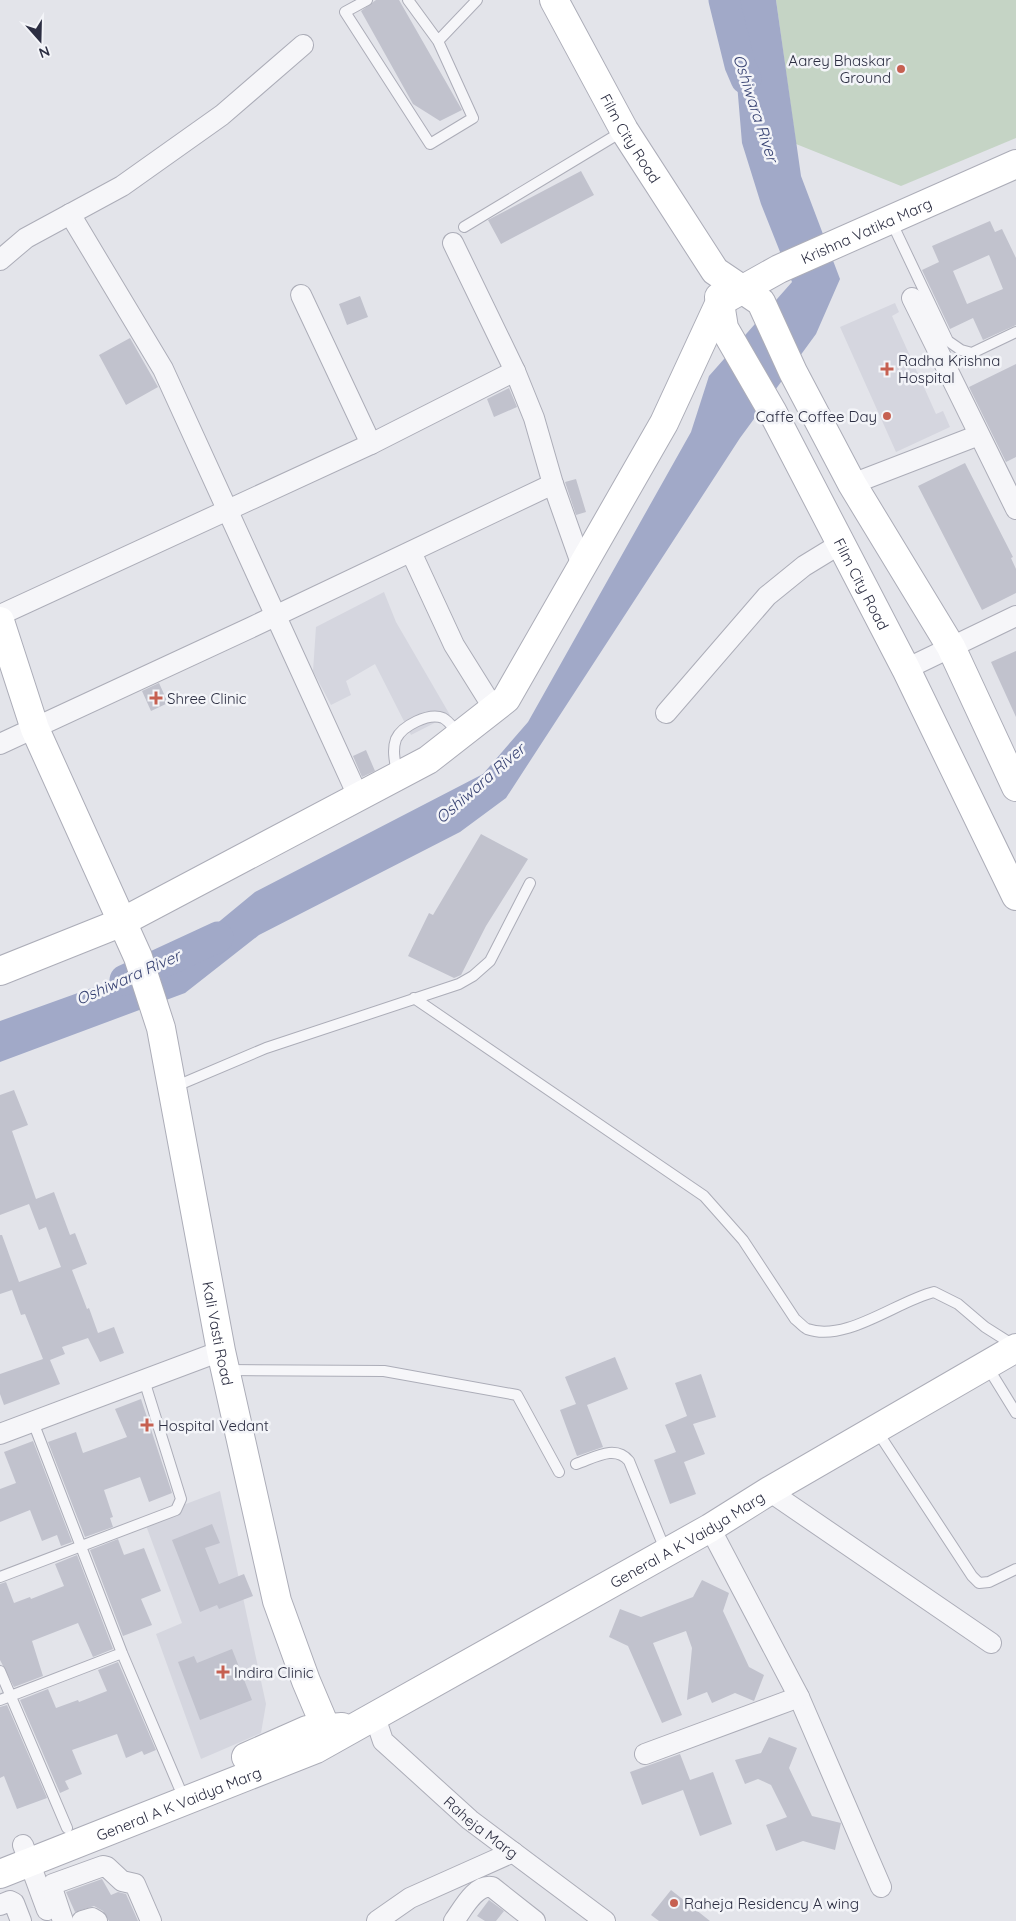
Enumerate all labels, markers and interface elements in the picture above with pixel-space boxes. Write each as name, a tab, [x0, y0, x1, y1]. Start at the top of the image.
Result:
north arrow	[15, 15, 65, 65]
text: N	[37, 42, 52, 62]
place label: Aarey Bhaskar Ground	[788, 51, 891, 87]
water label: Oshiwara River	[729, 52, 783, 166]
marker: Aarey Bhaskar Ground	[895, 63, 907, 75]
street label: Film City Road	[597, 90, 665, 186]
street label: Krishna Vatika Marg	[798, 193, 935, 268]
place label: Radha Krishna Hospital	[898, 351, 1000, 387]
marker: Radha Krishna Hospital	[880, 362, 894, 376]
place label: Caffe Coffee Day	[756, 407, 877, 426]
marker: Caffe Coffee Day	[881, 410, 893, 422]
street label: Film City Road	[830, 535, 893, 633]
place label: Shree Clinic	[167, 689, 247, 708]
marker: Shree Clinic	[149, 691, 163, 705]
water label: Oshiwara River	[431, 738, 530, 827]
water label: Oshiwara River	[73, 944, 185, 1009]
street label: Kali Vasti Road	[199, 1280, 238, 1387]
place label: Hospital Vedant	[158, 1416, 269, 1435]
marker: Hospital Vedant	[140, 1418, 154, 1432]
street label: General A K Vaidya Marg	[606, 1487, 768, 1592]
place label: Indira Clinic	[234, 1663, 314, 1682]
marker: Indira Clinic	[216, 1665, 230, 1679]
street label: General A K Vaidya Marg	[93, 1762, 264, 1845]
street label: Raheja Marg	[440, 1792, 522, 1862]
place label: Raheja Residency A wing	[684, 1894, 859, 1913]
marker: Raheja Residency A wing	[668, 1897, 680, 1909]

